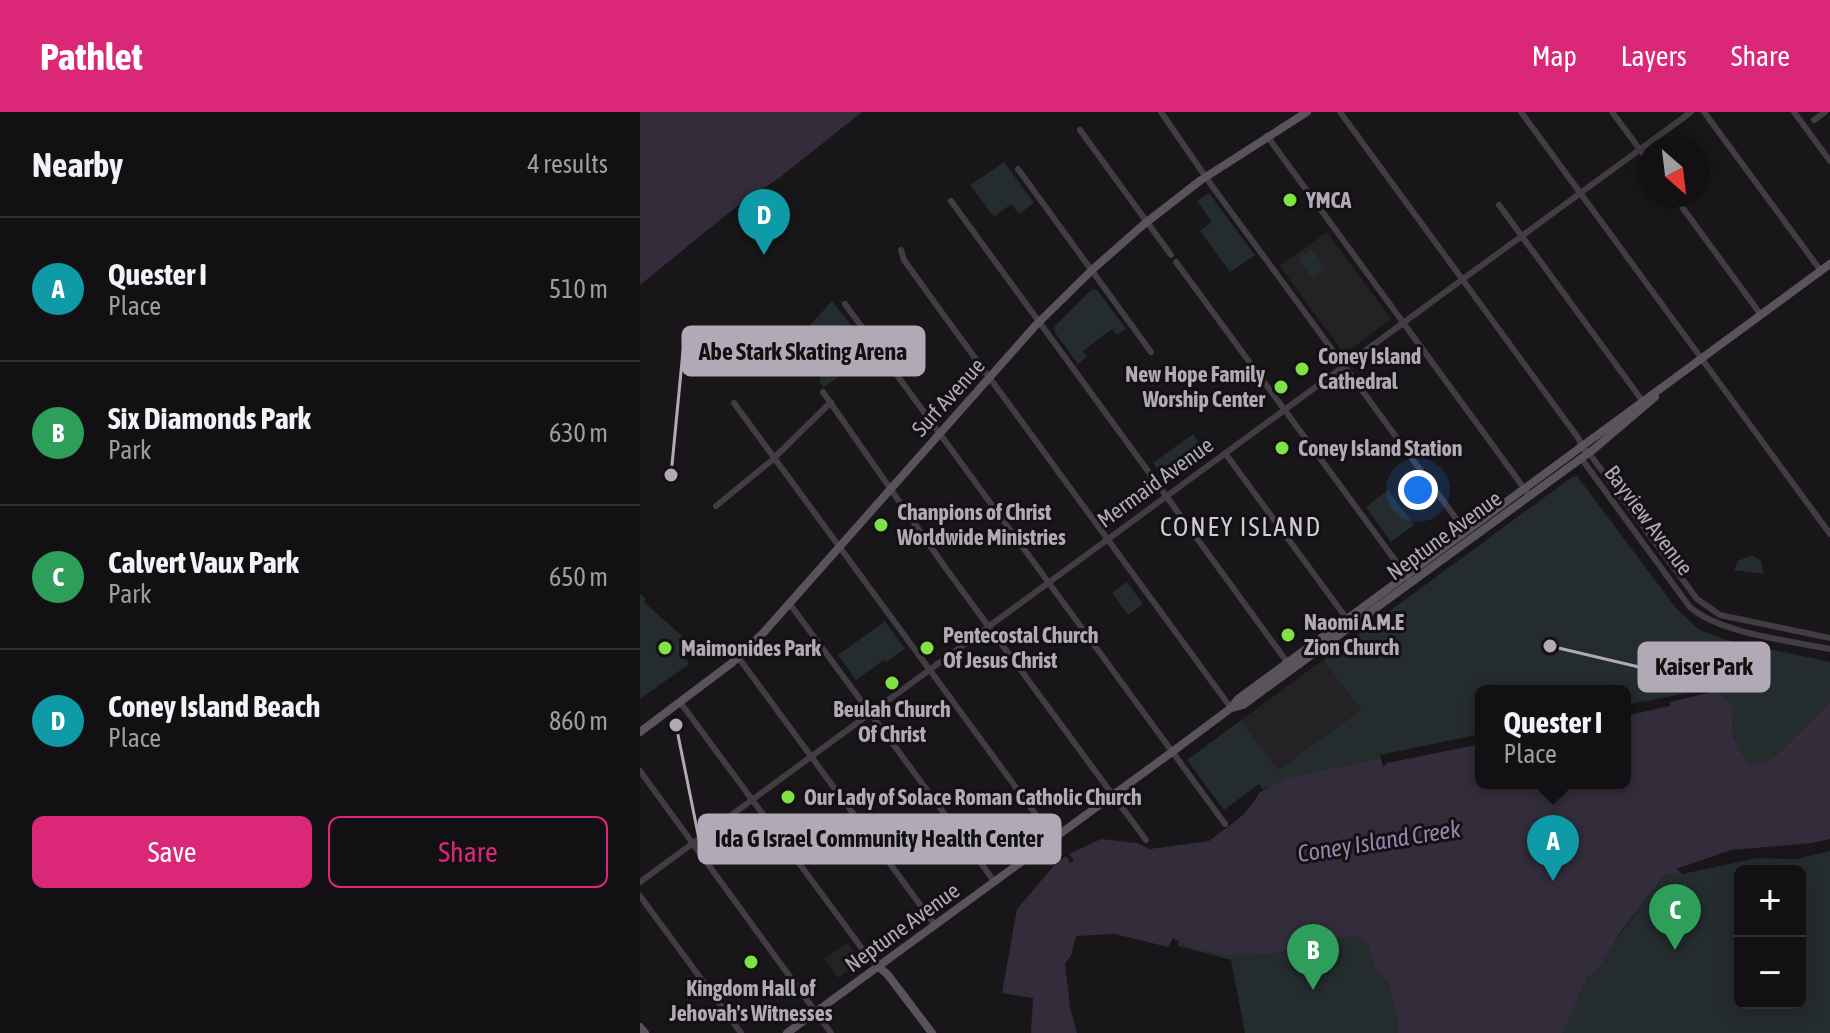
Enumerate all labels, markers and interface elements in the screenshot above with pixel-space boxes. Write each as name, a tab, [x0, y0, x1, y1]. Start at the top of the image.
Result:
text: Pathlet	[40, 35, 143, 78]
text: Map	[1532, 40, 1577, 72]
text: Layers	[1621, 40, 1687, 72]
text: Share	[1731, 40, 1790, 72]
north arrow	[1638, 136, 1710, 208]
text: Nearby	[32, 145, 123, 184]
text: 4 results	[527, 149, 608, 179]
place label: YMCA	[1305, 187, 1351, 213]
pin: D	[738, 189, 790, 255]
marker: YMCA	[1281, 191, 1299, 209]
text: Quester I	[108, 257, 207, 291]
text: A	[52, 274, 64, 304]
text: 510 m	[549, 274, 608, 304]
text: Place	[108, 291, 161, 321]
callout: Abe Stark Skating Arena	[683, 327, 924, 375]
text: Abe Stark Skating Arena	[698, 338, 907, 365]
place label: Coney Island Cathedral	[1318, 343, 1421, 394]
street label: Surf Avenue	[906, 353, 990, 441]
marker: Coney Island Cathedral	[1293, 360, 1311, 378]
place label: New Hope Family Worship Center	[1125, 361, 1266, 412]
marker: New Hope Family Worship Center	[1272, 378, 1290, 396]
text: Six Diamonds Park	[108, 401, 311, 435]
text: B	[52, 418, 64, 448]
text: 630 m	[549, 418, 608, 448]
street label: Mermaid Avenue	[1092, 431, 1218, 533]
text: Park	[108, 435, 151, 465]
place label: Coney Island Station	[1298, 435, 1463, 461]
marker: Coney Island Station	[1273, 439, 1291, 457]
street label: Bayview Avenue	[1599, 460, 1699, 580]
your location	[1398, 470, 1438, 510]
street label: Neptune Avenue	[1382, 485, 1506, 585]
place label: Chanpions of Christ Worldwide Ministries	[896, 499, 1066, 550]
district label: CONEY ISLAND	[1160, 512, 1322, 542]
marker: Chanpions of Christ Worldwide Ministries	[872, 516, 890, 534]
text: Calvert Vaux Park	[108, 545, 299, 579]
text: C	[52, 562, 64, 592]
text: 650 m	[549, 562, 608, 592]
text: Park	[108, 579, 151, 609]
place label: Naomi A.M.E Zion Church	[1304, 609, 1405, 660]
place label: Pentecostal Church Of Jesus Christ	[943, 622, 1098, 673]
marker: Naomi A.M.E Zion Church	[1279, 626, 1297, 644]
place label: Maimonides Park	[681, 635, 821, 661]
marker: Maimonides Park	[656, 639, 674, 657]
marker: Pentecostal Church Of Jesus Christ	[918, 639, 936, 657]
callout: Kaiser Park	[1639, 643, 1769, 691]
text: Kaiser Park	[1655, 653, 1753, 680]
marker: Beulah Church Of Christ	[883, 674, 901, 692]
popup	[1475, 685, 1631, 789]
text: Coney Island Beach	[108, 689, 320, 723]
place label: Beulah Church Of Christ	[833, 696, 951, 747]
text: Quester I	[1504, 705, 1602, 739]
text: D	[51, 706, 65, 736]
text: 860 m	[549, 706, 608, 736]
text: Place	[108, 723, 161, 753]
text: Place	[1504, 739, 1557, 769]
place label: Our Lady of Solace Roman Catholic Church	[804, 784, 1142, 810]
marker: Our Lady of Solace Roman Catholic Church	[779, 788, 797, 806]
callout: Ida G Israel Community Health Center	[699, 815, 1060, 863]
water label: Coney Island Creek	[1296, 815, 1463, 867]
pin: A	[1527, 815, 1579, 881]
button: Save	[32, 816, 312, 888]
button: Share	[328, 816, 608, 888]
text: Ida G Israel Community Health Center	[715, 825, 1044, 852]
map controls	[1734, 865, 1806, 1009]
button: +	[1734, 865, 1806, 937]
street label: Neptune Avenue	[840, 877, 964, 977]
pin: C	[1649, 884, 1701, 950]
pin: B	[1287, 924, 1339, 990]
button: −	[1734, 937, 1806, 1009]
marker: Kingdom Hall of Jehovah's Witnesses	[742, 953, 760, 971]
place label: Kingdom Hall of Jehovah's Witnesses	[669, 975, 833, 1026]

